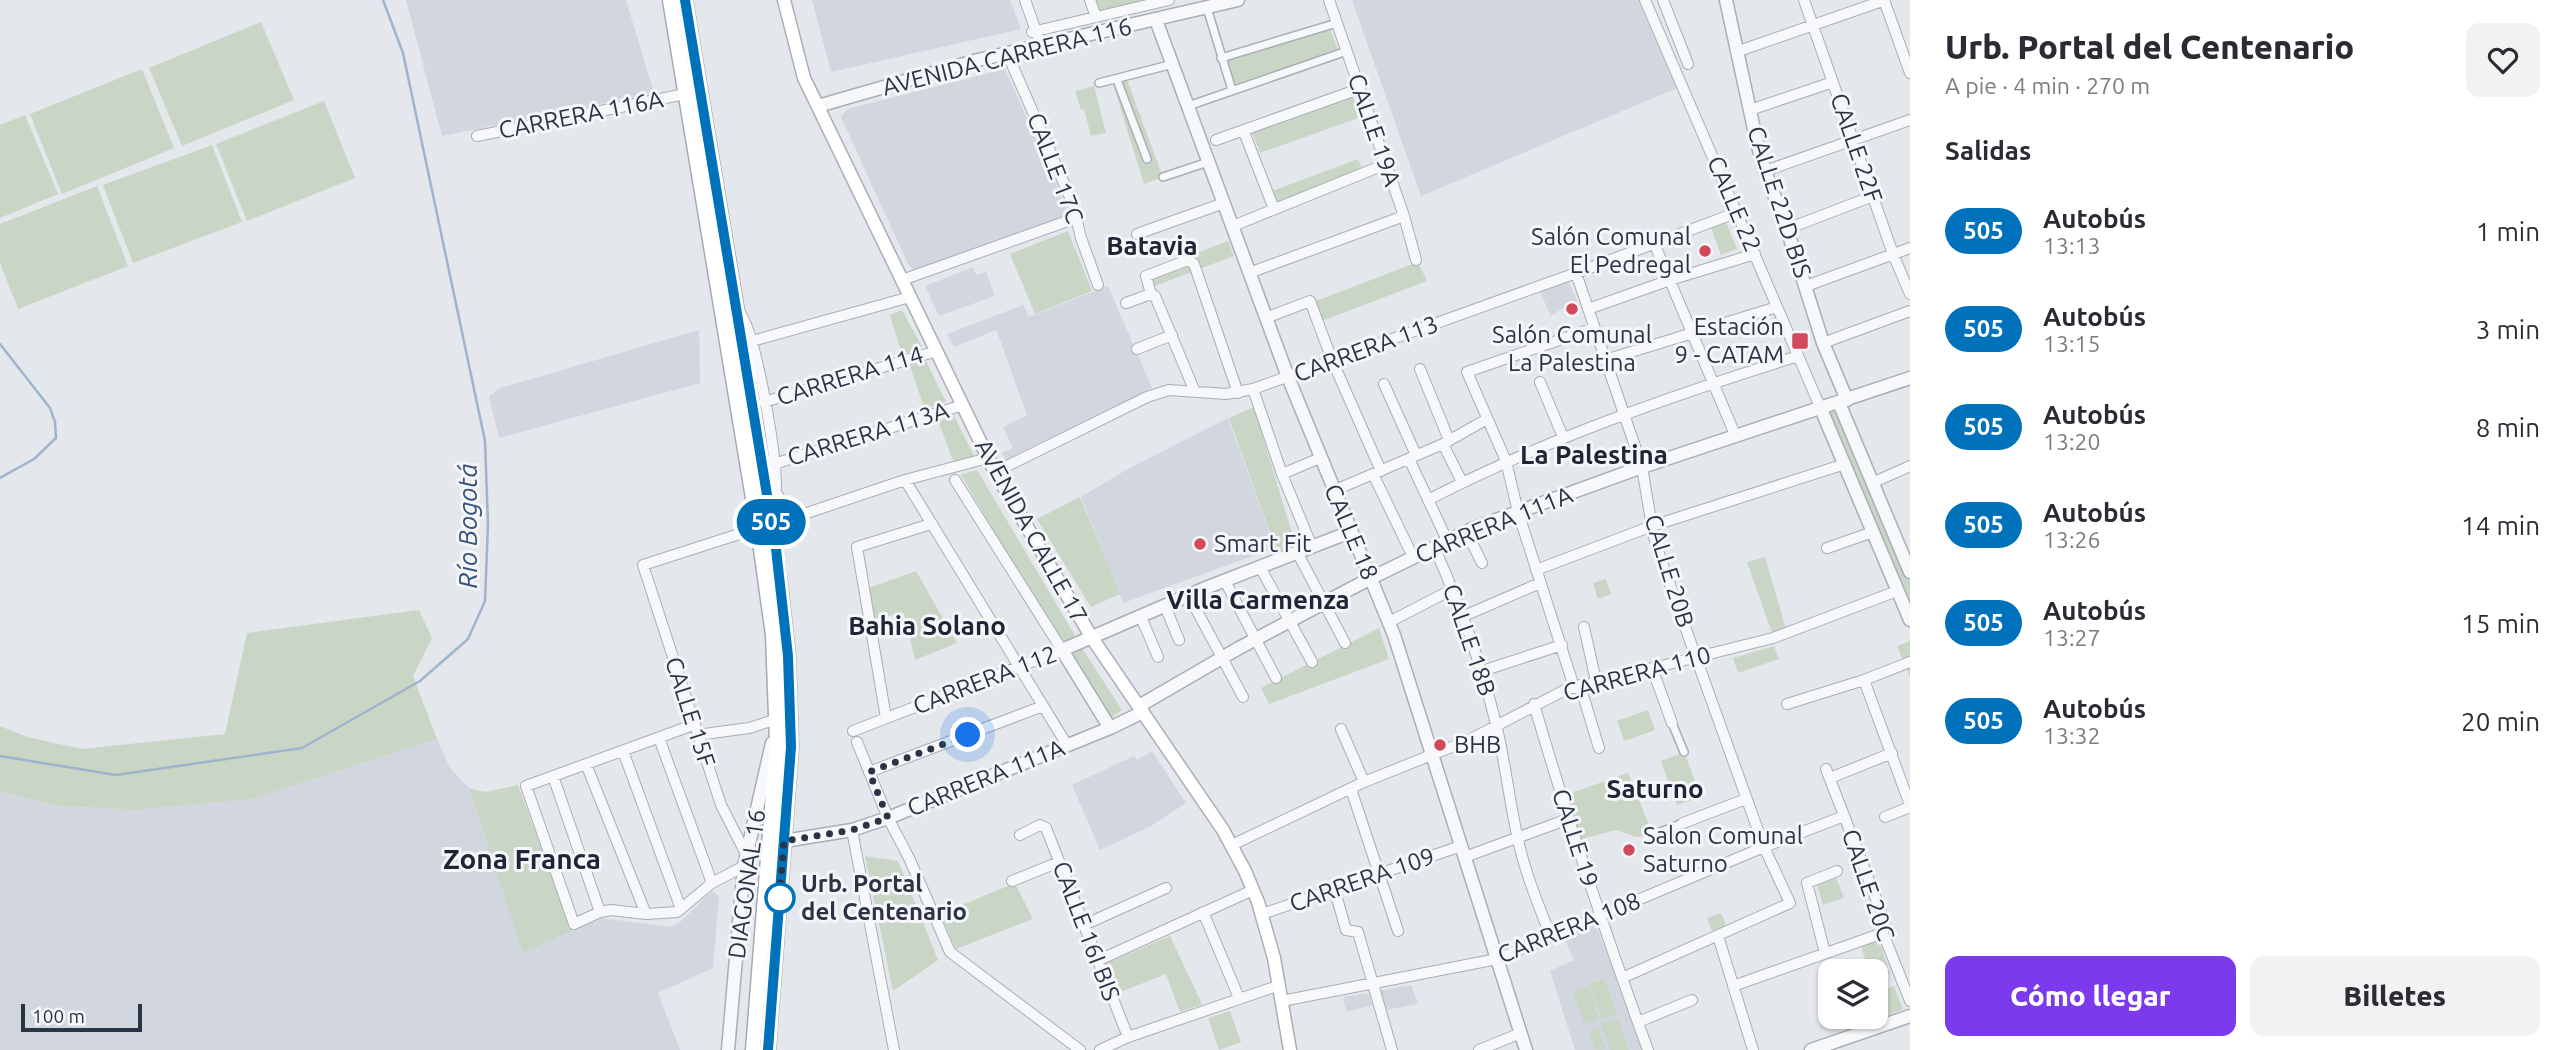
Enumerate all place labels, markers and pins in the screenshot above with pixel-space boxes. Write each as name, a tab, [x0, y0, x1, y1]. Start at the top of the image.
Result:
place label: Salón Comunal El Pedregal	[1531, 223, 1691, 278]
marker: Salón Comunal El Pedregal	[1697, 243, 1713, 259]
marker: Salón Comunal La Palestina	[1564, 301, 1580, 317]
place label: Estación 9 - CATAM	[1675, 313, 1784, 368]
place label: Salón Comunal La Palestina	[1492, 321, 1652, 376]
marker: Estación 9 - CATAM	[1790, 331, 1810, 351]
place label: Smart Fit	[1214, 530, 1312, 557]
marker: Smart Fit	[1192, 536, 1208, 552]
place label: BHB	[1454, 731, 1501, 758]
marker: BHB	[1432, 737, 1448, 753]
place label: Salon Comunal Saturno	[1643, 822, 1803, 877]
marker: Salon Comunal Saturno	[1621, 842, 1637, 858]
place label: Urb. Portal del Centenario	[801, 870, 967, 925]
marker: Urb. Portal del Centenario	[765, 883, 795, 913]

